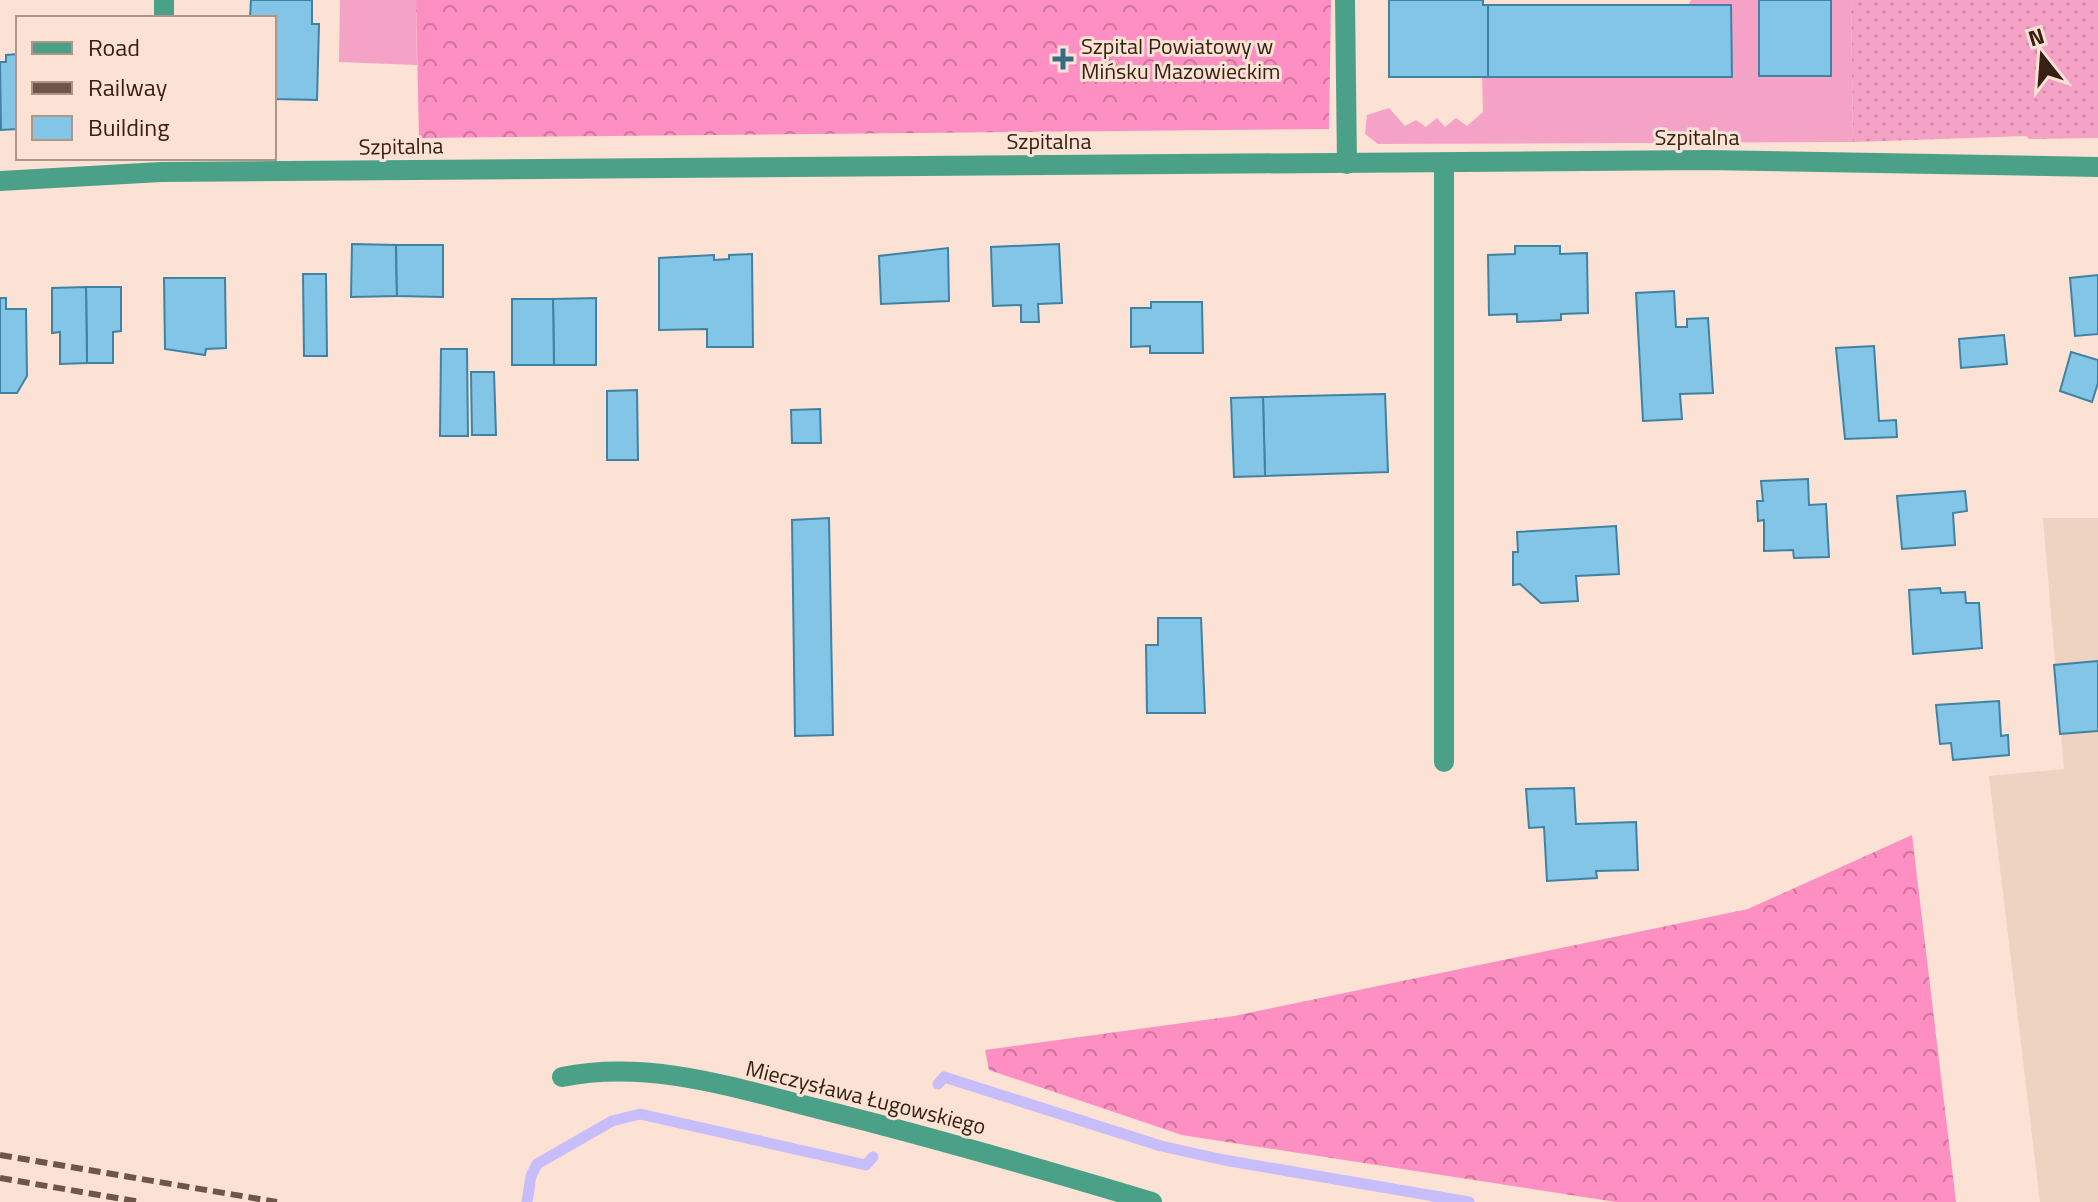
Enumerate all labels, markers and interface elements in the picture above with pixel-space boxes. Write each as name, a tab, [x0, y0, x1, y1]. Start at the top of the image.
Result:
legend	[16, 16, 276, 160]
north arrow	[2002, 16, 2082, 96]
text: N	[2024, 18, 2048, 55]
text: Road	[88, 29, 140, 65]
place label: Szpital Powiatowy w Mińsku Mazowieckim	[1081, 29, 1280, 88]
marker: Szpital Powiatowy w Mińsku Mazowieckim	[1052, 48, 1074, 70]
text: Railway	[88, 69, 168, 105]
text: Building	[88, 109, 170, 145]
street label: Szpitalna	[1655, 120, 1739, 154]
street label: Szpitalna	[1007, 124, 1091, 158]
street label: Szpitalna	[358, 128, 444, 164]
street label: Mieczysława Ługowskiego	[742, 1051, 990, 1143]

